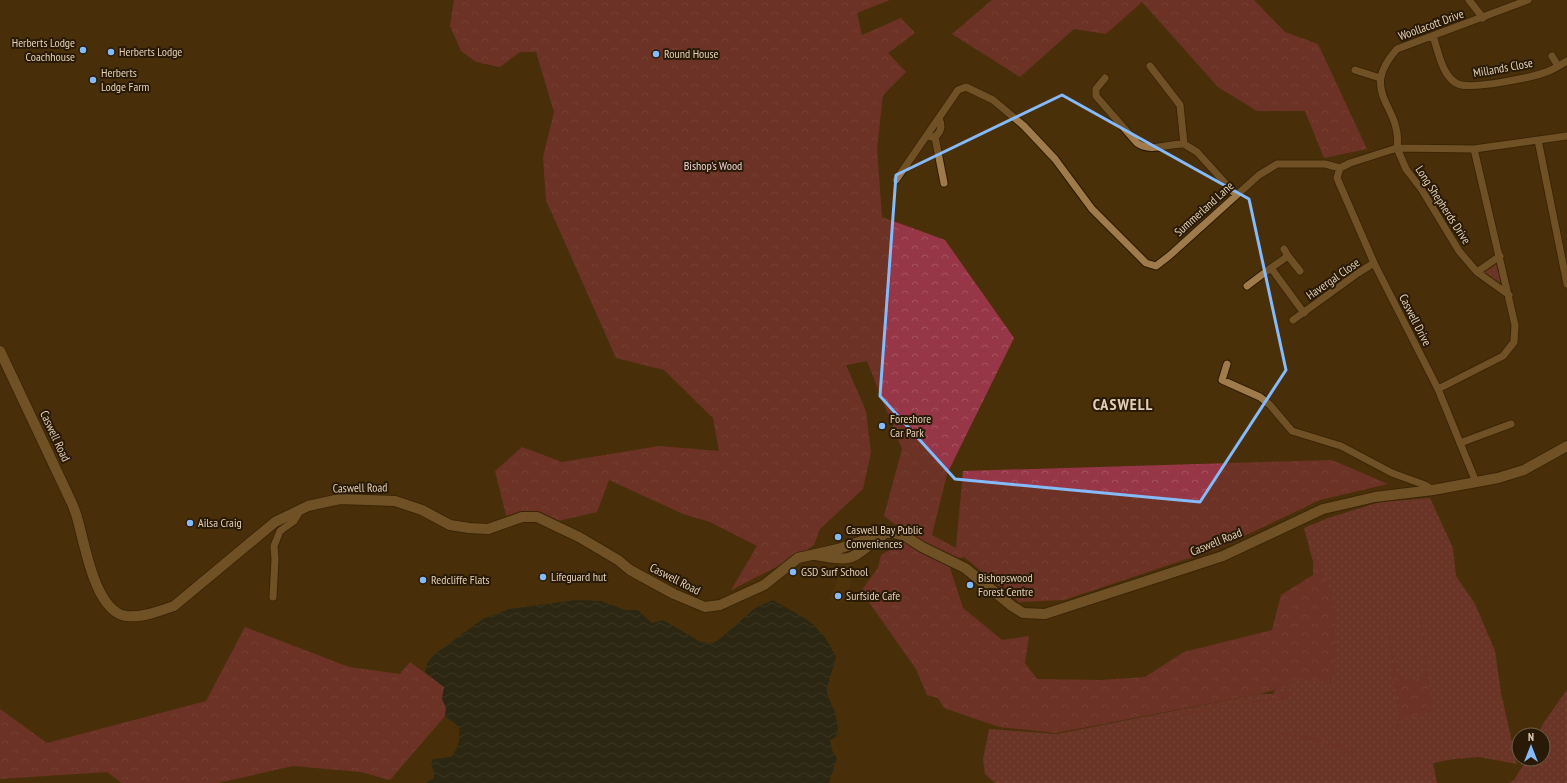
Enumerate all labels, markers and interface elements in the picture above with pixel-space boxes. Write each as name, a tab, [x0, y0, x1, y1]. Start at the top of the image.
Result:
street label: Woollacott Drive	[1396, 6, 1466, 43]
place label: Herberts Lodge Coachhouse	[12, 35, 75, 64]
place label: Herberts Lodge	[119, 44, 182, 59]
marker: Herberts Lodge Coachhouse	[78, 45, 88, 55]
place label: Round House	[664, 46, 719, 61]
marker: Herberts Lodge	[106, 47, 116, 57]
marker: Round House	[651, 49, 661, 59]
street label: Millands Close	[1472, 55, 1534, 80]
place label: Herberts Lodge Farm	[101, 65, 150, 94]
marker: Herberts Lodge Farm	[88, 75, 98, 85]
park label: Bishop's Wood	[684, 158, 742, 173]
street label: Long Shepherds Drive	[1413, 163, 1474, 247]
street label: Summerland Lane	[1171, 178, 1236, 239]
street label: Havergal Close	[1303, 255, 1362, 303]
street label: Caswell Drive	[1396, 291, 1435, 348]
district label: CASWELL	[1093, 394, 1153, 414]
street label: Caswell Road	[37, 408, 74, 464]
place label: Foreshore Car Park	[890, 411, 931, 440]
marker: Foreshore Car Park	[877, 421, 887, 431]
street label: Caswell Road	[332, 480, 387, 495]
place label: Ailsa Craig	[198, 515, 242, 530]
marker: Ailsa Craig	[185, 518, 195, 528]
place label: Caswell Bay Public Conveniences	[846, 522, 923, 551]
street label: Caswell Road	[1188, 524, 1244, 559]
marker: Caswell Bay Public Conveniences	[833, 532, 843, 542]
street label: Caswell Road	[647, 559, 703, 598]
place label: GSD Surf School	[801, 564, 868, 579]
marker: GSD Surf School	[788, 567, 798, 577]
place label: Lifeguard hut	[551, 569, 607, 584]
place label: Bishopswood Forest Centre	[978, 570, 1033, 599]
place label: Redcliffe Flats	[431, 572, 490, 587]
marker: Lifeguard hut	[538, 572, 548, 582]
marker: Redcliffe Flats	[418, 575, 428, 585]
marker: Bishopswood Forest Centre	[965, 580, 975, 590]
place label: Surfside Cafe	[846, 588, 900, 603]
marker: Surfside Cafe	[833, 591, 843, 601]
north arrow	[1511, 727, 1551, 767]
text: N	[1528, 730, 1534, 744]

